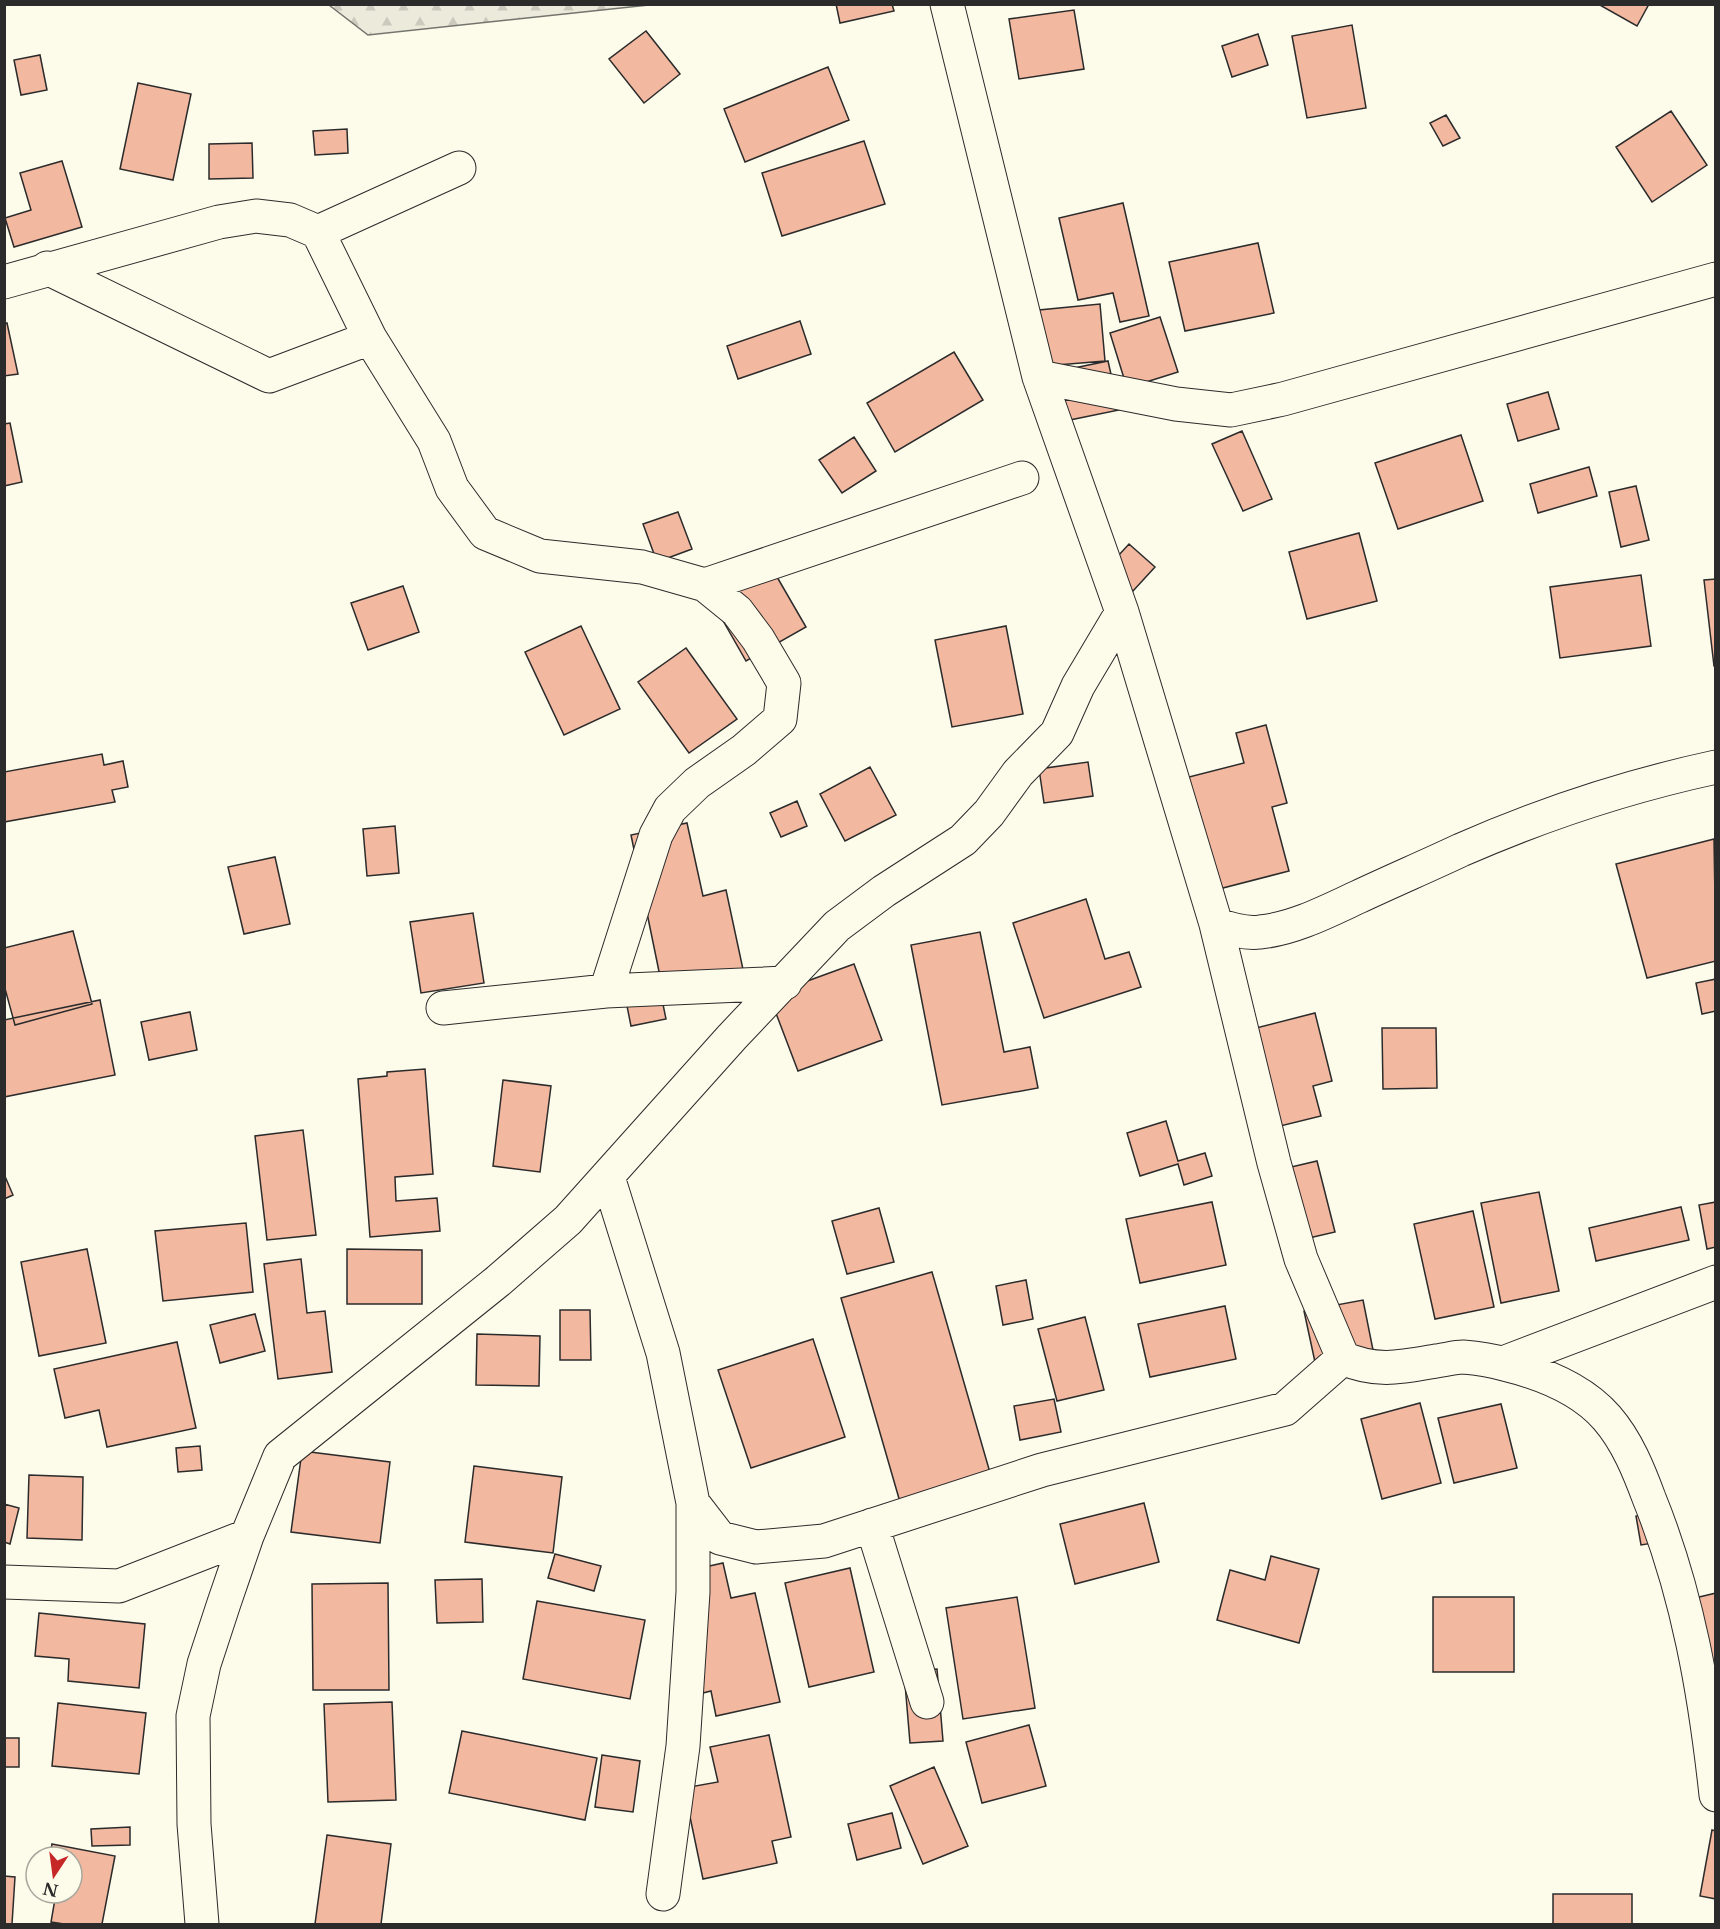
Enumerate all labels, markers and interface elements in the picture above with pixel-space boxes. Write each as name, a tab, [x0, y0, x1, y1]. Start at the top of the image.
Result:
north arrow	[24, 1845, 84, 1905]
text: N	[41, 1878, 60, 1901]

